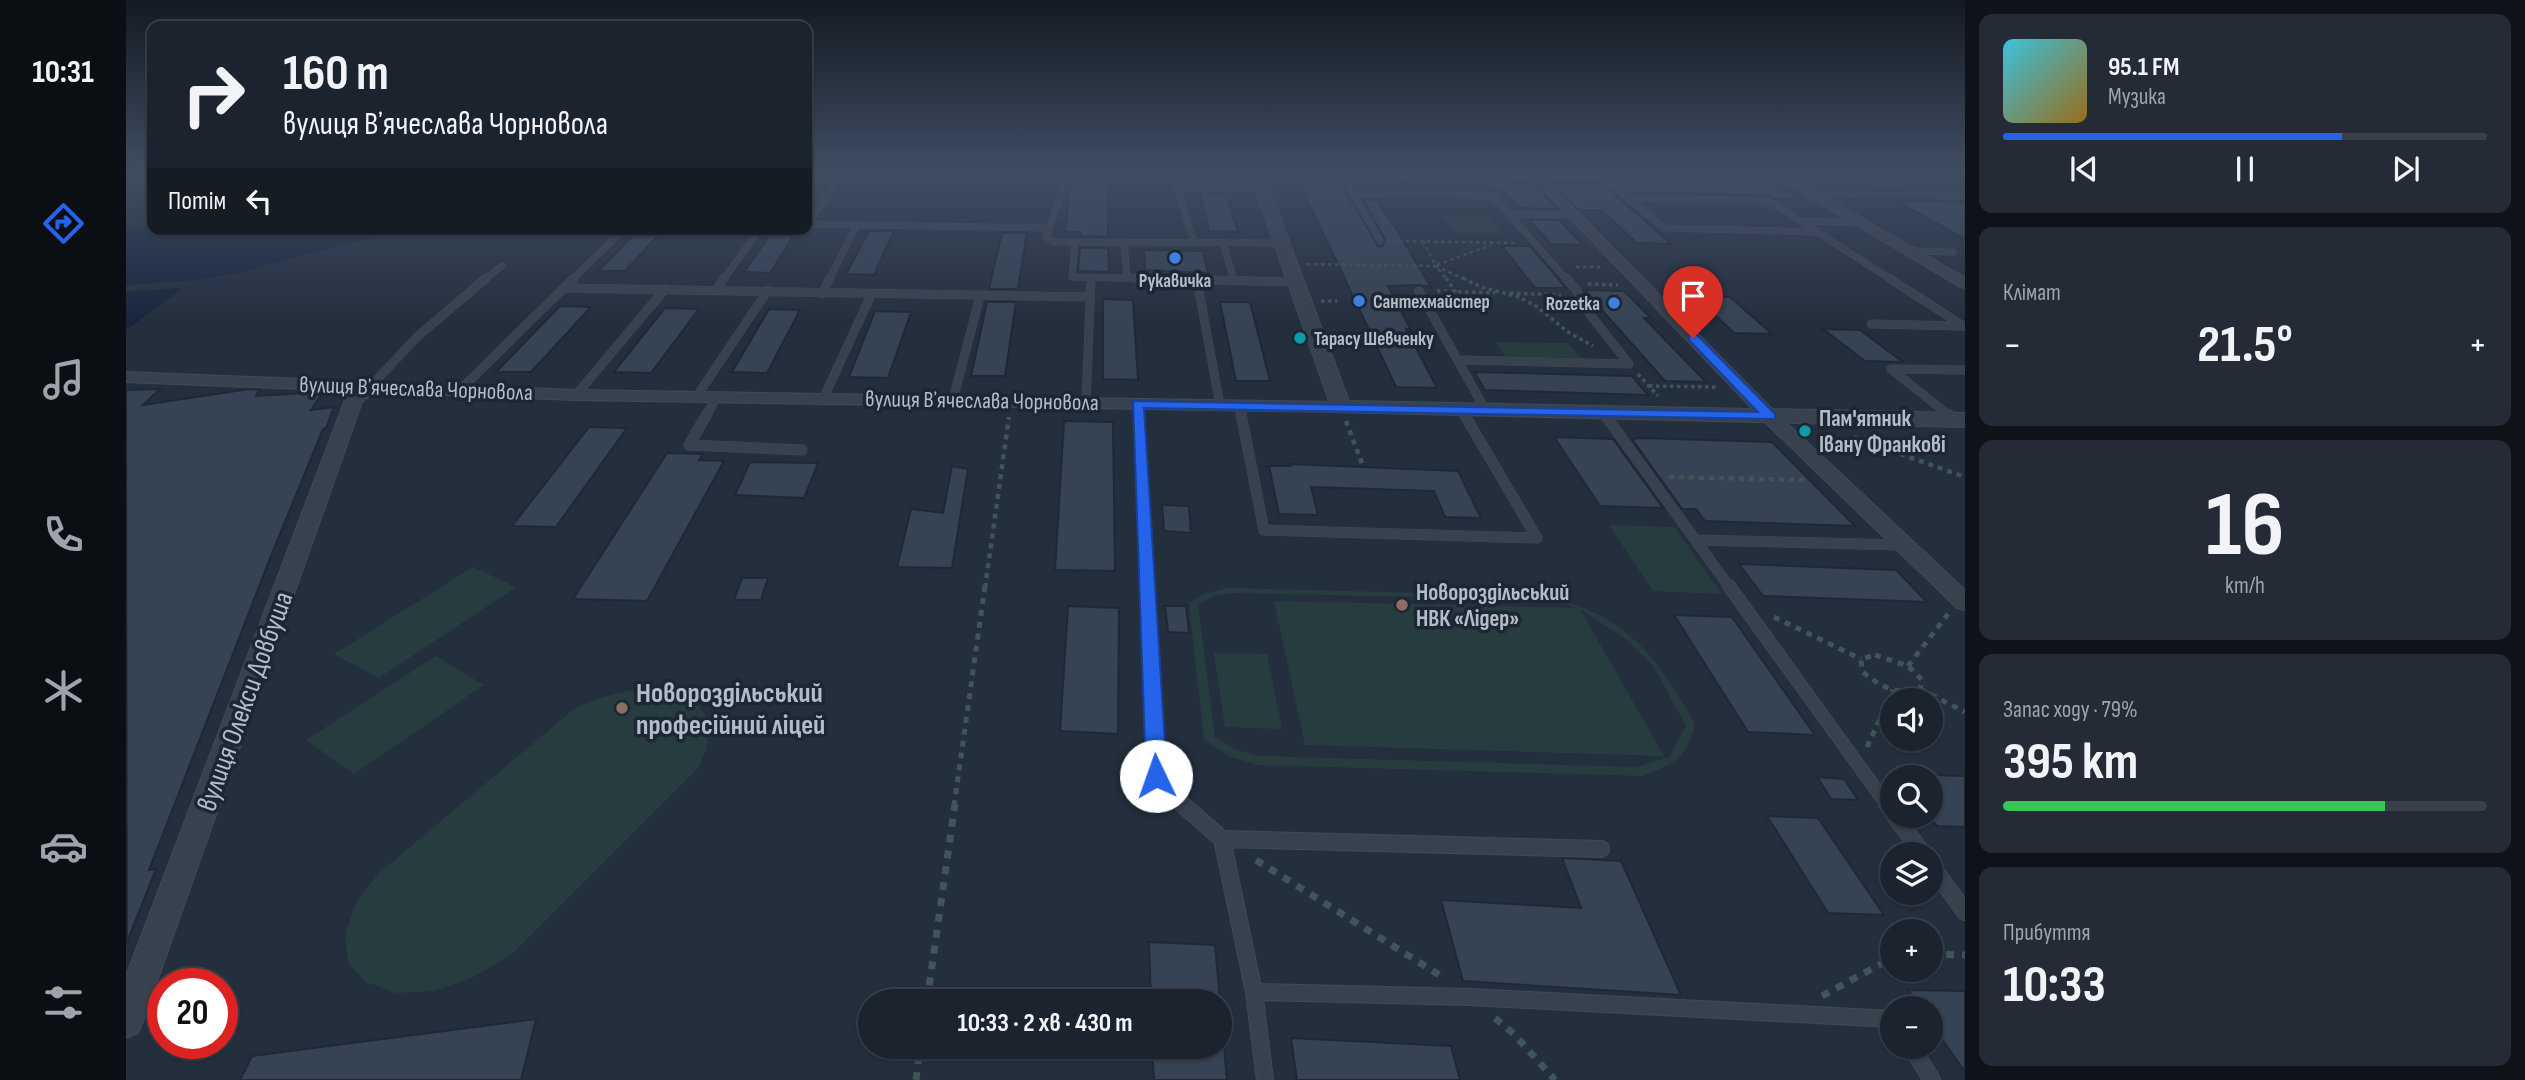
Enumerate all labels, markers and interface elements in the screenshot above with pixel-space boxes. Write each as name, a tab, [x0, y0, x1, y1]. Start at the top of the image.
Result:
text: 160 m	[283, 45, 389, 104]
icon: right	[168, 49, 259, 140]
text: 95.1 FM	[2108, 52, 2179, 83]
text: 10:31	[32, 53, 94, 92]
text: Музика	[2108, 83, 2166, 111]
text: вулиця Вʼячеслава Чорновола	[283, 105, 608, 144]
icon: previous	[2065, 150, 2103, 188]
icon: pause	[2226, 150, 2264, 188]
icon: next	[2387, 150, 2425, 188]
icon: left	[240, 182, 278, 220]
text: Потім	[168, 186, 226, 217]
icon: directions	[39, 199, 88, 248]
marker: Рукавичка	[1167, 250, 1183, 266]
pin	[1663, 266, 1723, 338]
place label: Рукавичка	[1139, 270, 1211, 293]
icon: arrive	[1674, 277, 1712, 315]
text: Клімат	[2003, 279, 2061, 307]
place label: Сантехмайстер	[1373, 291, 1490, 314]
marker: Сантехмайстер	[1351, 293, 1367, 309]
place label: Rozetka	[1546, 293, 1600, 316]
marker: Rozetka	[1606, 295, 1622, 311]
text: 21.5°	[2197, 314, 2293, 377]
text: −	[2003, 323, 2022, 368]
text: +	[2468, 323, 2487, 368]
place label: Тарасу Шевченку	[1314, 328, 1434, 351]
marker: Тарасу Шевченку	[1292, 330, 1308, 346]
icon: music	[39, 355, 88, 404]
street label: вулиця Вʼячеслава Чорновола	[299, 371, 533, 407]
street label: вулиця Вʼячеслава Чорновола	[865, 385, 1099, 417]
place label: Пам'ятник Івану Франкові	[1819, 405, 1946, 459]
marker: Пам'ятник Івану Франкові	[1797, 423, 1813, 439]
text: 16	[2206, 472, 2284, 581]
icon: phone	[39, 510, 88, 559]
text: km/h	[2225, 572, 2265, 600]
place label: Новороздільський НВК «Лідер»	[1416, 579, 1569, 633]
street label: вулиця Олекси Довбуша	[190, 587, 300, 816]
marker: Новороздільський НВК «Лідер»	[1394, 597, 1410, 613]
icon: climate	[39, 666, 88, 715]
place label: Новороздільський професійний ліцей	[636, 677, 825, 742]
map controls	[1880, 688, 1943, 1059]
button: sound	[1880, 688, 1943, 751]
text: Запас ходу · 79%	[2003, 696, 2138, 724]
marker: Новороздільський професійний ліцей	[614, 700, 630, 716]
text: 395 km	[2003, 731, 2138, 794]
position arrow	[1119, 739, 1193, 813]
button: search	[1880, 765, 1943, 828]
icon: car	[39, 822, 88, 871]
button: layers	[1880, 842, 1943, 905]
button: +	[1880, 919, 1943, 982]
text: Прибуття	[2003, 919, 2091, 947]
text: 10:33	[2003, 954, 2106, 1017]
speed limit sign: 20	[147, 968, 238, 1059]
icon: filters	[39, 978, 88, 1027]
button: −	[1880, 996, 1943, 1059]
text: 10:33 · 2 хв · 430 m	[957, 1008, 1133, 1039]

